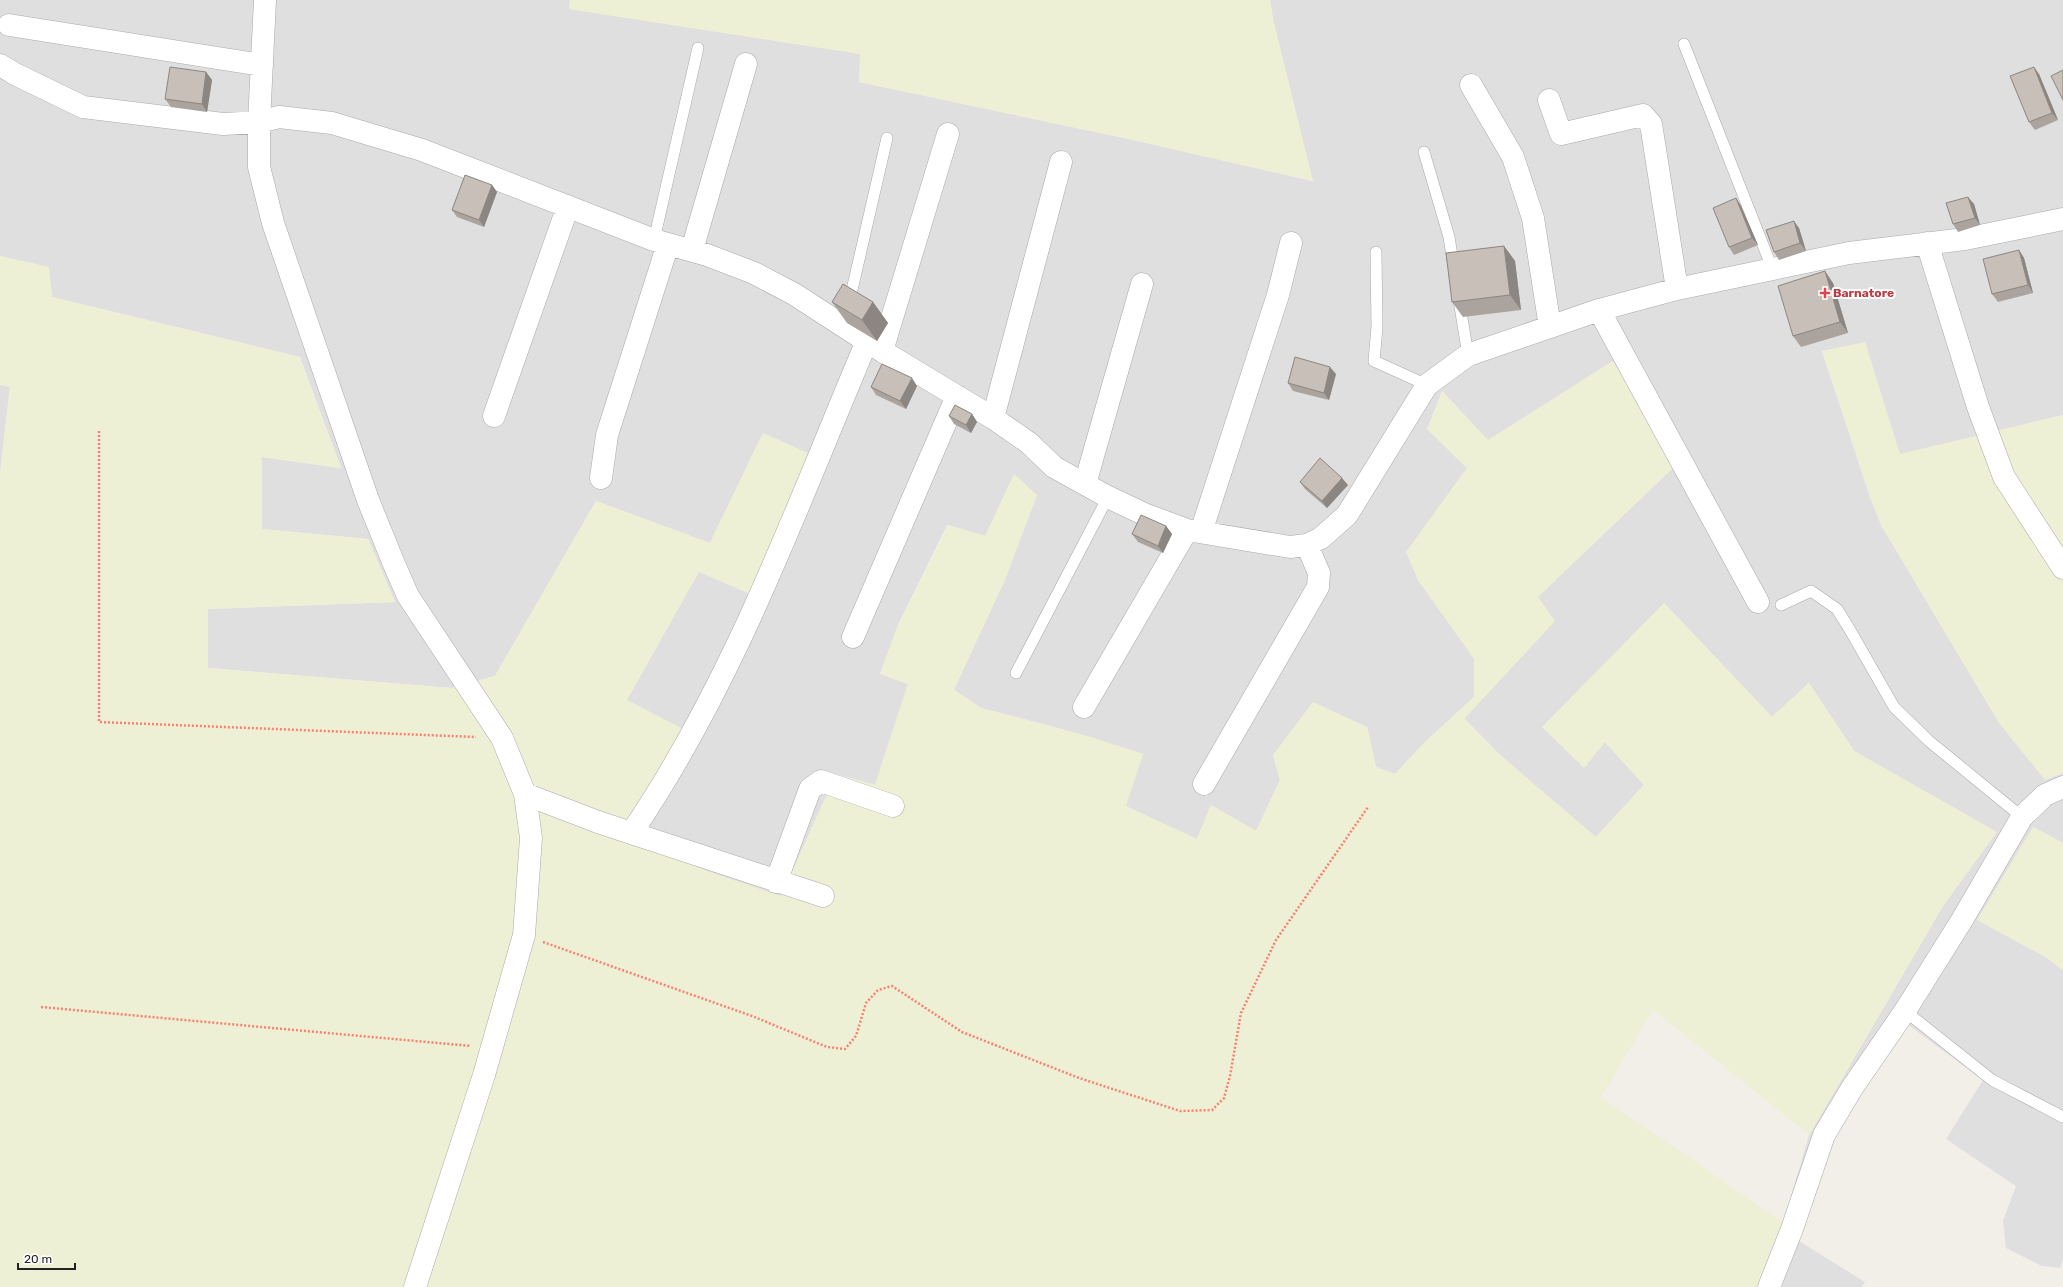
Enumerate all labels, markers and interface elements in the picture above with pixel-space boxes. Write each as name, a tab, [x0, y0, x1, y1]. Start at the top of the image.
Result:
place label: Barnatore	[1833, 286, 1894, 300]
marker: Barnatore	[1820, 288, 1830, 298]
scale bar	[18, 1245, 75, 1271]
text: 20 m	[24, 1252, 52, 1266]

